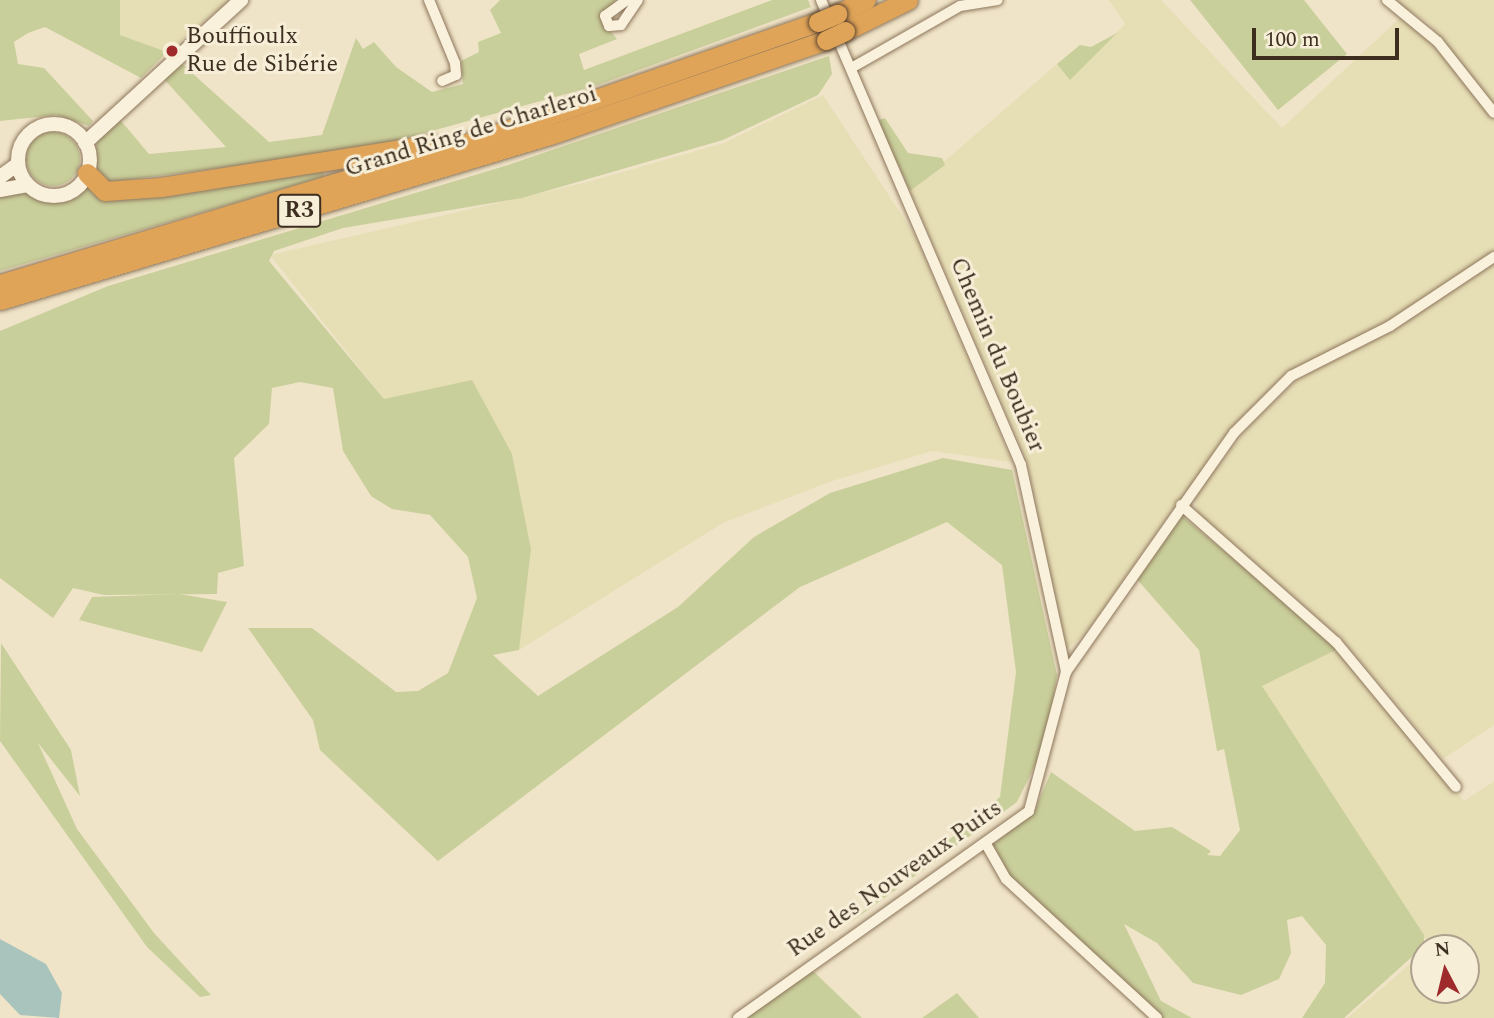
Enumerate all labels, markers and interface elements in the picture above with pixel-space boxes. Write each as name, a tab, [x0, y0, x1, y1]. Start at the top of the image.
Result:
scale bar	[1256, 14, 1403, 58]
place label: Bouffioulx Rue de Sibérie	[186, 23, 338, 79]
text: 100 m	[1265, 24, 1320, 56]
marker: Bouffioulx Rue de Sibérie	[164, 43, 180, 59]
street label: Grand Ring de Charleroi	[342, 80, 600, 184]
road number: R3	[276, 192, 322, 230]
street label: Chemin du Boubier	[943, 253, 1051, 457]
street label: Rue des Nouveaux Puits	[782, 794, 1008, 964]
north arrow	[1410, 934, 1480, 1004]
text: N	[1433, 934, 1452, 965]

